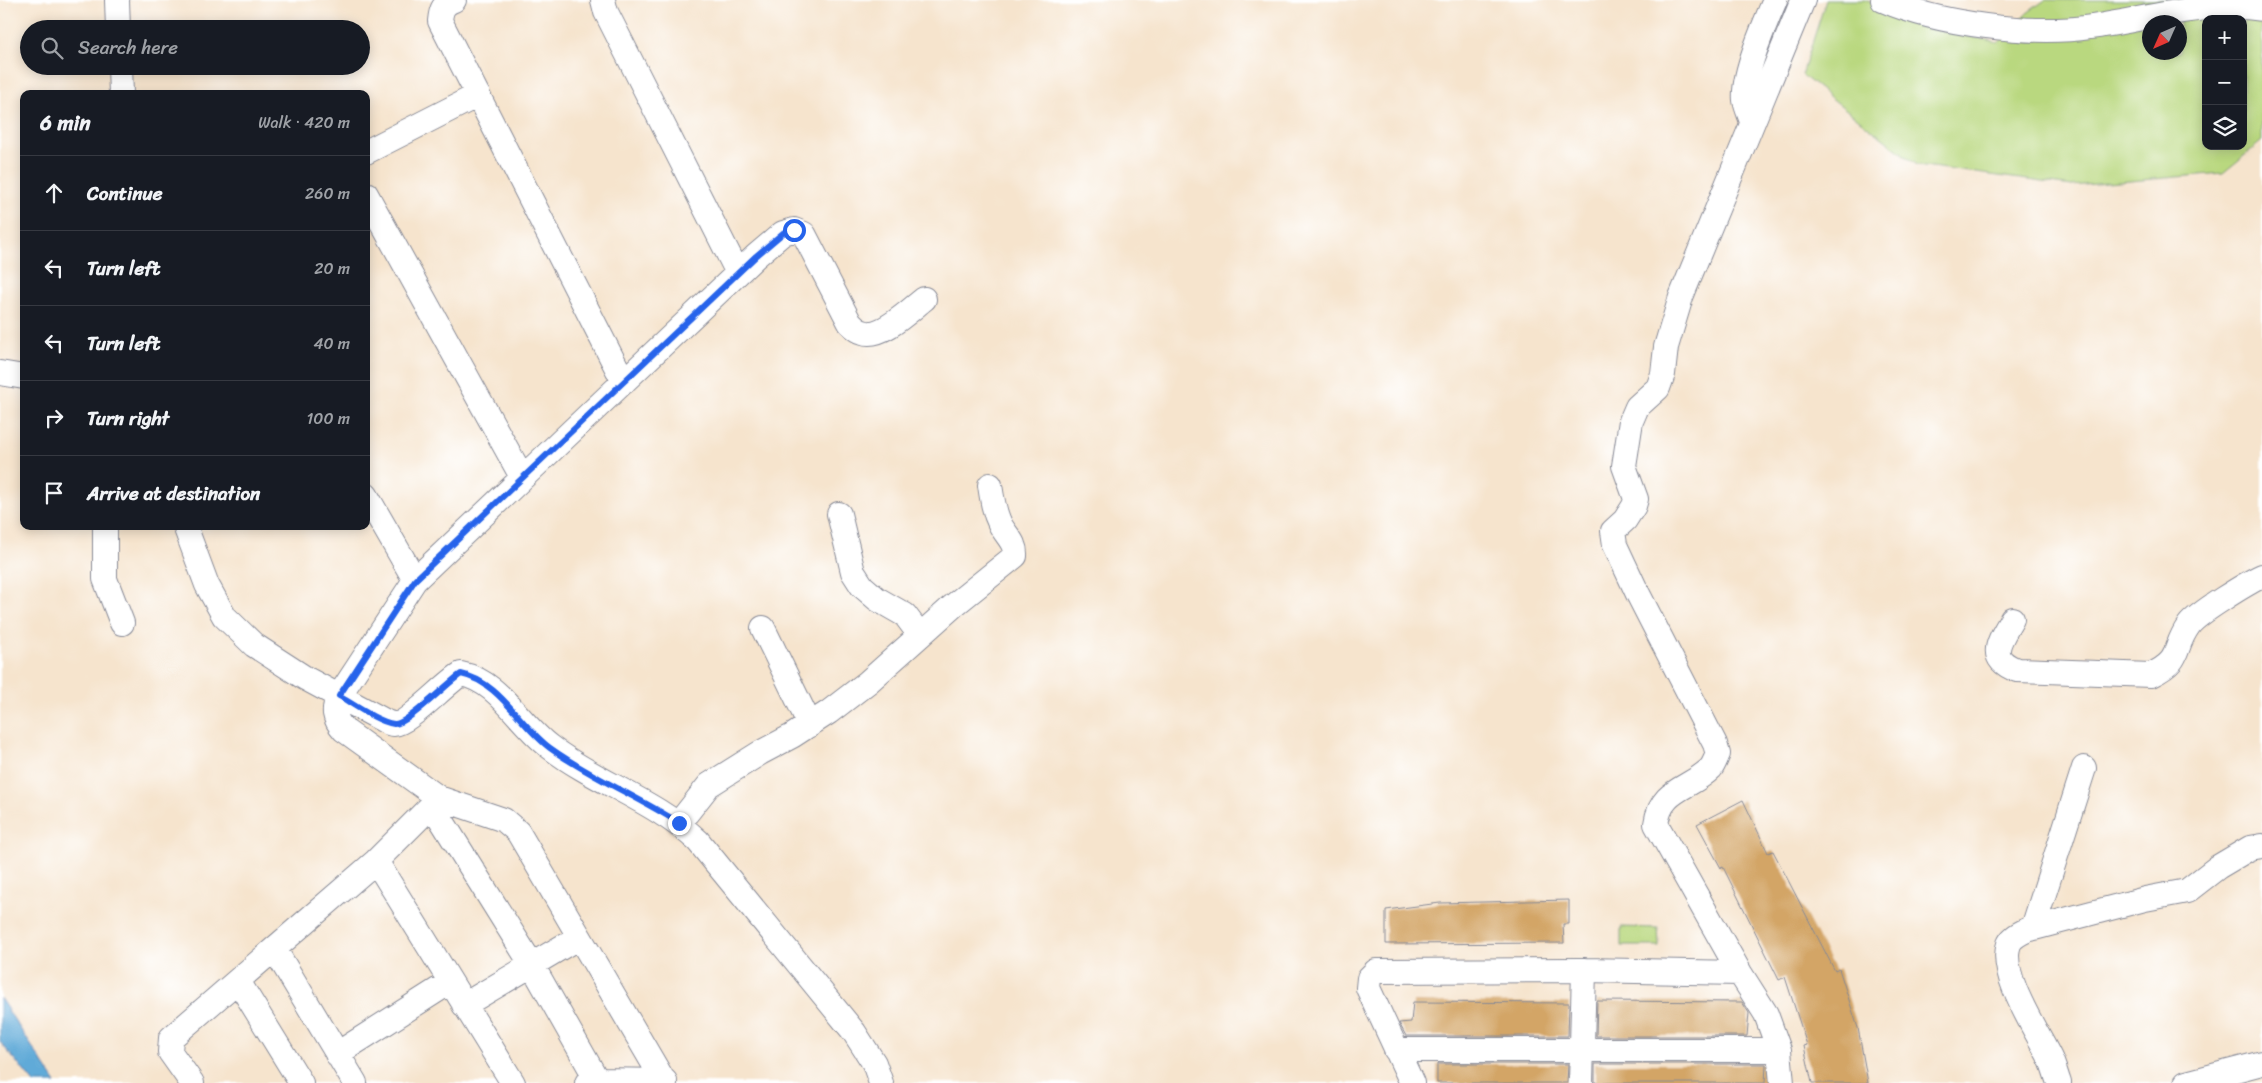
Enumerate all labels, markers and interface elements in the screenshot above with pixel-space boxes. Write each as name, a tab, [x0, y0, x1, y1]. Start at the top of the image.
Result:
north arrow	[2142, 15, 2187, 60]
map controls	[2202, 15, 2247, 150]
button: +	[2202, 15, 2247, 60]
search box	[20, 20, 370, 75]
text: Search here	[78, 31, 178, 64]
icon: search	[38, 34, 66, 62]
button: −	[2202, 60, 2247, 105]
text: 6 min	[40, 104, 91, 142]
button: layers	[2202, 105, 2247, 150]
text: Walk · 420 m	[258, 108, 350, 137]
text: Continue	[87, 177, 163, 210]
icon: ahead	[40, 179, 68, 207]
text: 260 m	[305, 179, 350, 208]
route start	[783, 219, 806, 242]
text: Turn left	[87, 252, 160, 285]
icon: left	[40, 254, 68, 282]
text: 20 m	[314, 254, 350, 283]
text: Turn left	[87, 327, 160, 360]
icon: left	[40, 329, 68, 357]
text: 40 m	[313, 329, 350, 358]
text: Turn right	[87, 402, 169, 435]
icon: right	[40, 404, 68, 432]
text: 100 m	[306, 404, 350, 433]
text: Arrive at destination	[87, 477, 260, 510]
icon: arrive	[40, 479, 68, 507]
route end	[668, 812, 691, 835]

